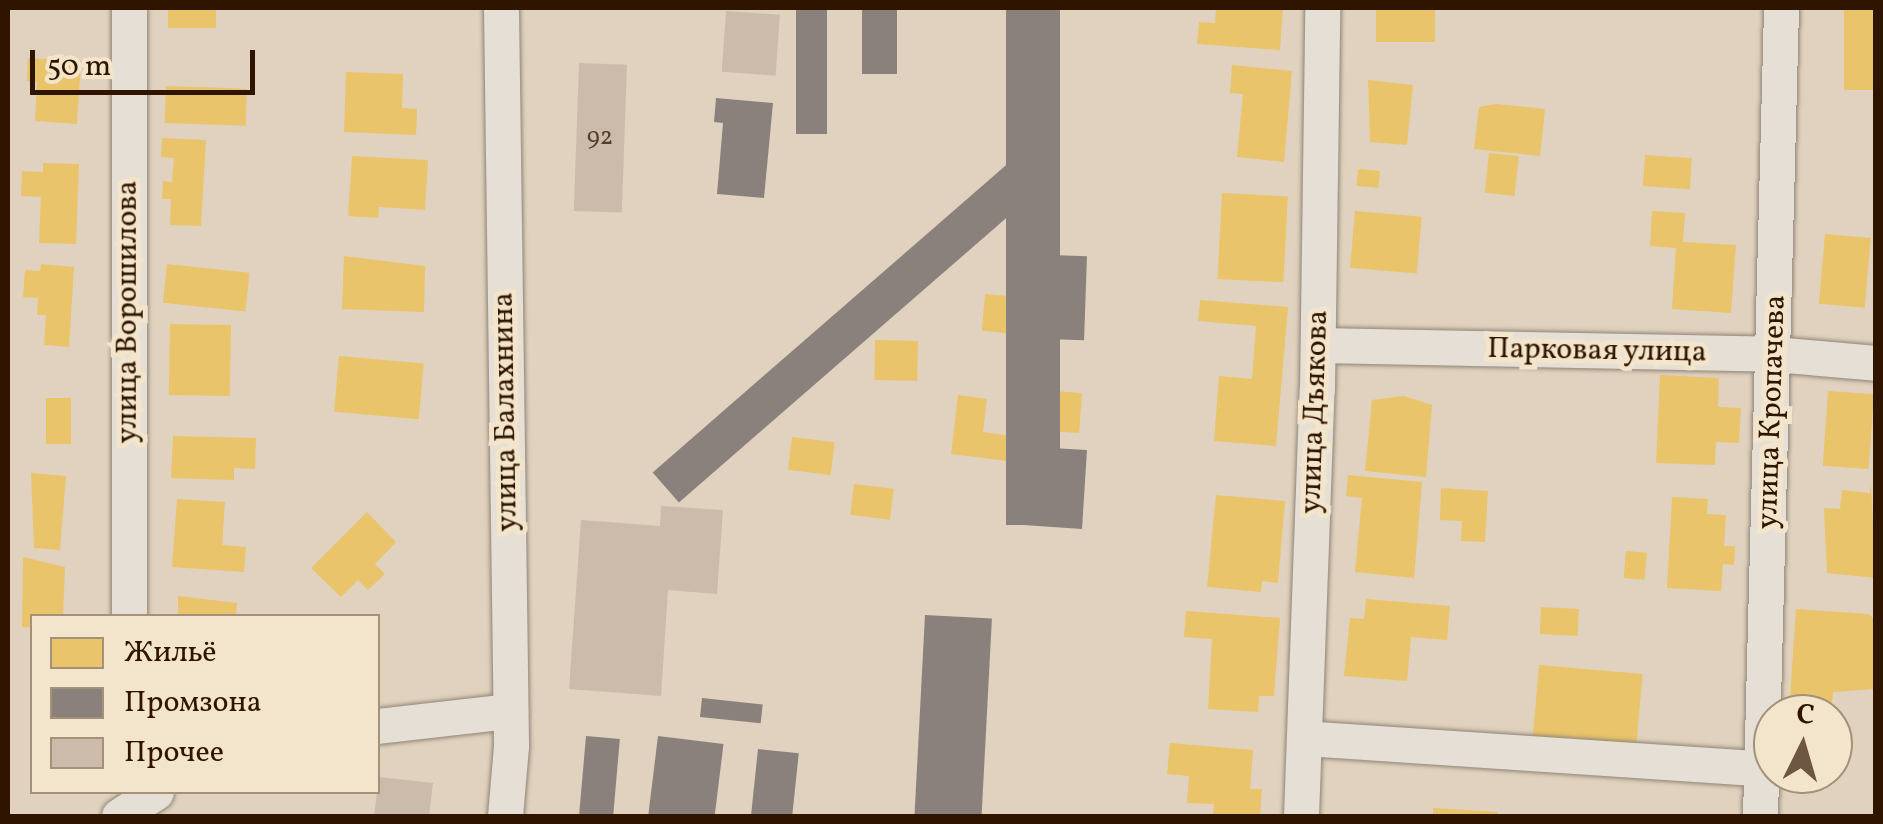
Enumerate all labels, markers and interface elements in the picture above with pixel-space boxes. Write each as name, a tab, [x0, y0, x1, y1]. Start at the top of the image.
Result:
scale bar	[35, 30, 260, 92]
text: 50 m	[47, 46, 111, 88]
house number: 92	[587, 123, 613, 153]
street label: улица Ворошилова	[110, 180, 146, 444]
street label: улица Балахнина	[486, 292, 526, 532]
street label: улица Кропачева	[1750, 294, 1794, 530]
street label: улица Дъякова	[1293, 310, 1337, 514]
street label: Парковая улица	[1487, 331, 1707, 371]
legend	[30, 614, 380, 794]
text: Жильё	[124, 632, 217, 674]
text: Промзона	[124, 682, 262, 724]
north arrow	[1753, 694, 1853, 794]
text: С	[1795, 695, 1816, 736]
text: Прочее	[124, 732, 224, 774]

